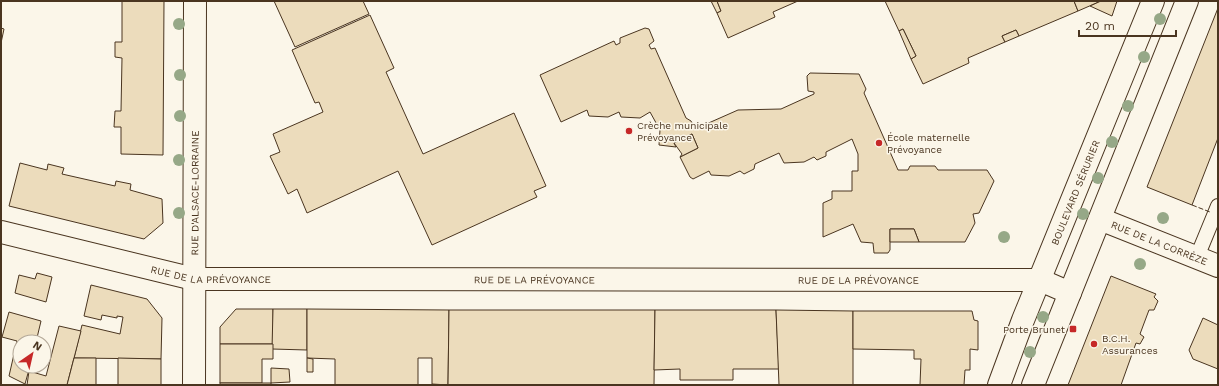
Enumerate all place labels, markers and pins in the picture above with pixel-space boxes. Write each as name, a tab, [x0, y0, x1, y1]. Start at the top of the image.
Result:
place label: Crèche municipale Prévoyance	[637, 120, 728, 143]
marker: Crèche municipale Prévoyance	[624, 126, 634, 136]
place label: École maternelle Prévoyance	[887, 132, 970, 155]
marker: École maternelle Prévoyance	[874, 138, 884, 148]
place label: Porte Brunet	[1003, 324, 1066, 335]
marker: Porte Brunet	[1068, 324, 1078, 334]
place label: B.C.H. Assurances	[1102, 333, 1158, 356]
marker: B.C.H. Assurances	[1089, 339, 1099, 349]

